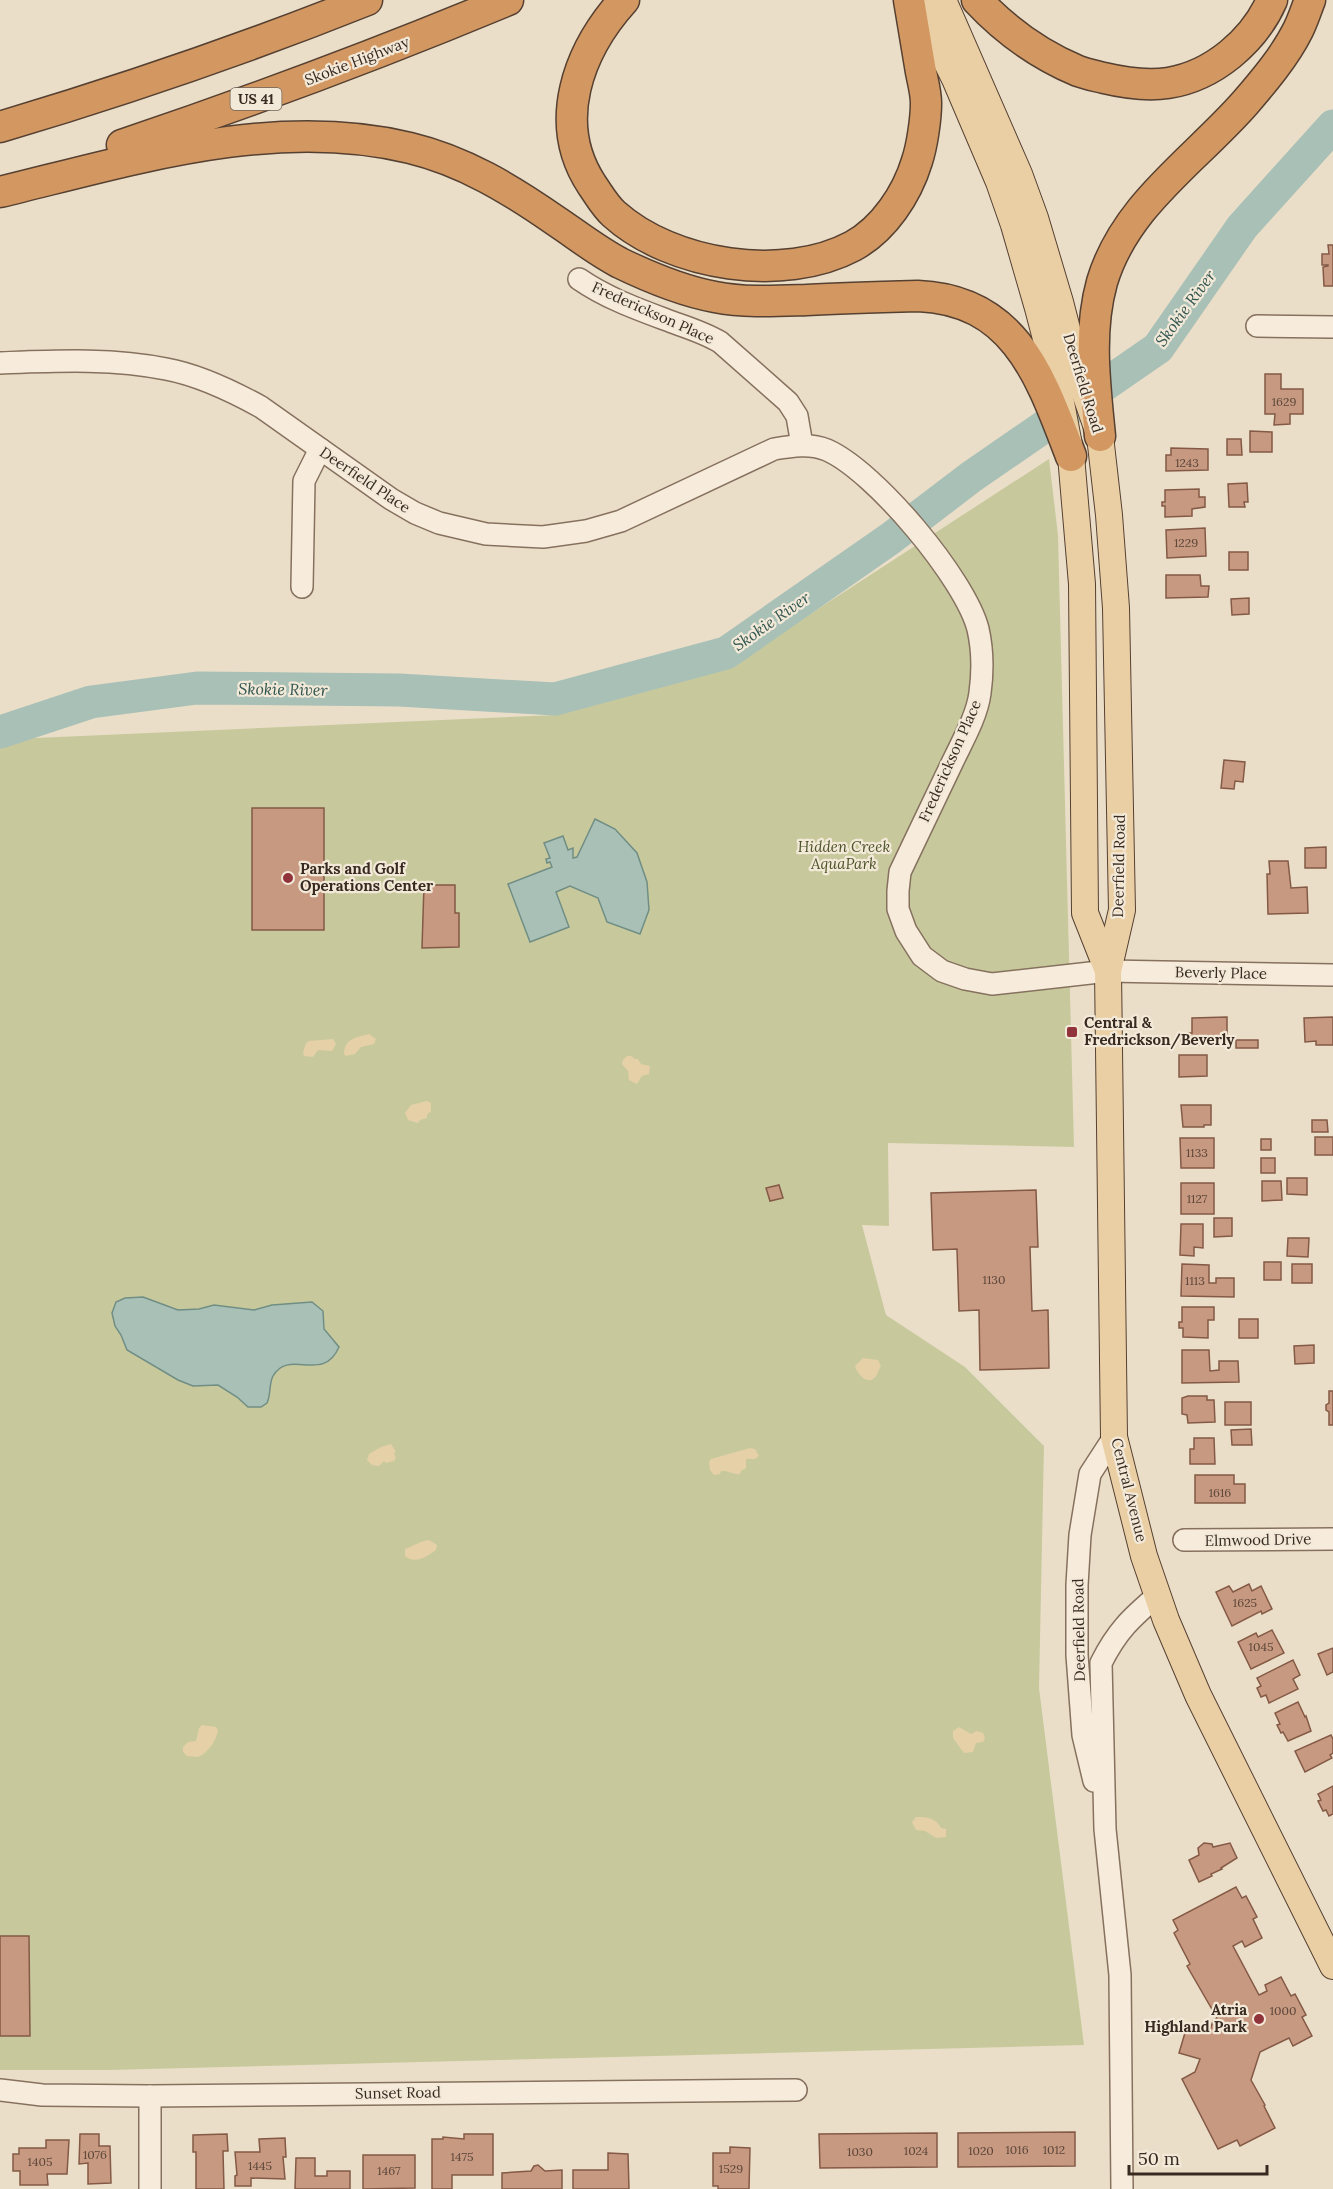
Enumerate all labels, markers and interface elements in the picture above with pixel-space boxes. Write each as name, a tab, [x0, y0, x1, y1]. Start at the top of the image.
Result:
street label: Skokie Highway	[302, 32, 412, 89]
road number: US 41	[230, 88, 282, 110]
water label: Skokie River	[1151, 265, 1220, 350]
street label: Frederickson Place	[589, 277, 717, 348]
street label: Deerfield Road	[1059, 331, 1108, 435]
house number: 1629	[1272, 394, 1296, 409]
street label: Deerfield Place	[316, 442, 414, 517]
house number: 1243	[1175, 455, 1199, 470]
house number: 1229	[1174, 535, 1198, 550]
water label: Skokie River	[729, 587, 814, 655]
water label: Skokie River	[238, 678, 329, 700]
street label: Frederickson Place	[914, 697, 985, 825]
street label: Deerfield Road	[1108, 814, 1129, 918]
park label: Hidden Creek AquaPark	[798, 837, 890, 873]
place label: Parks and Golf Operations Center	[300, 859, 434, 895]
marker: Parks and Golf Operations Center	[281, 871, 295, 885]
street label: Beverly Place	[1175, 962, 1267, 983]
place label: Central & Fredrickson/Beverly	[1084, 1013, 1235, 1050]
marker: Central & Fredrickson/Beverly	[1065, 1025, 1079, 1039]
house number: 1133	[1186, 1145, 1208, 1160]
house number: 1127	[1187, 1191, 1208, 1206]
house number: 1130	[983, 1272, 1005, 1287]
house number: 1113	[1185, 1273, 1205, 1288]
street label: Central Avenue	[1107, 1436, 1152, 1544]
house number: 1616	[1209, 1485, 1231, 1500]
street label: Elmwood Drive	[1205, 1529, 1311, 1550]
street label: Deerfield Road	[1068, 1578, 1089, 1682]
house number: 1625	[1233, 1595, 1257, 1610]
house number: 1045	[1249, 1639, 1273, 1654]
place label: Atria Highland Park	[1144, 2000, 1247, 2036]
house number: 1000	[1270, 2003, 1296, 2018]
marker: Atria Highland Park	[1252, 2012, 1266, 2026]
street label: Sunset Road	[355, 2082, 441, 2103]
scale bar	[1129, 2138, 1267, 2176]
house number: 1016	[1005, 2142, 1029, 2157]
house number: 1012	[1043, 2142, 1065, 2157]
house number: 1024	[904, 2143, 929, 2158]
house number: 1020	[968, 2143, 994, 2158]
house number: 1030	[847, 2144, 873, 2159]
house number: 1076	[83, 2147, 107, 2162]
text: 50 m	[1138, 2147, 1180, 2170]
house number: 1475	[451, 2149, 473, 2164]
house number: 1405	[28, 2154, 52, 2169]
house number: 1445	[248, 2158, 272, 2173]
house number: 1529	[719, 2161, 743, 2176]
house number: 1467	[377, 2163, 401, 2178]

